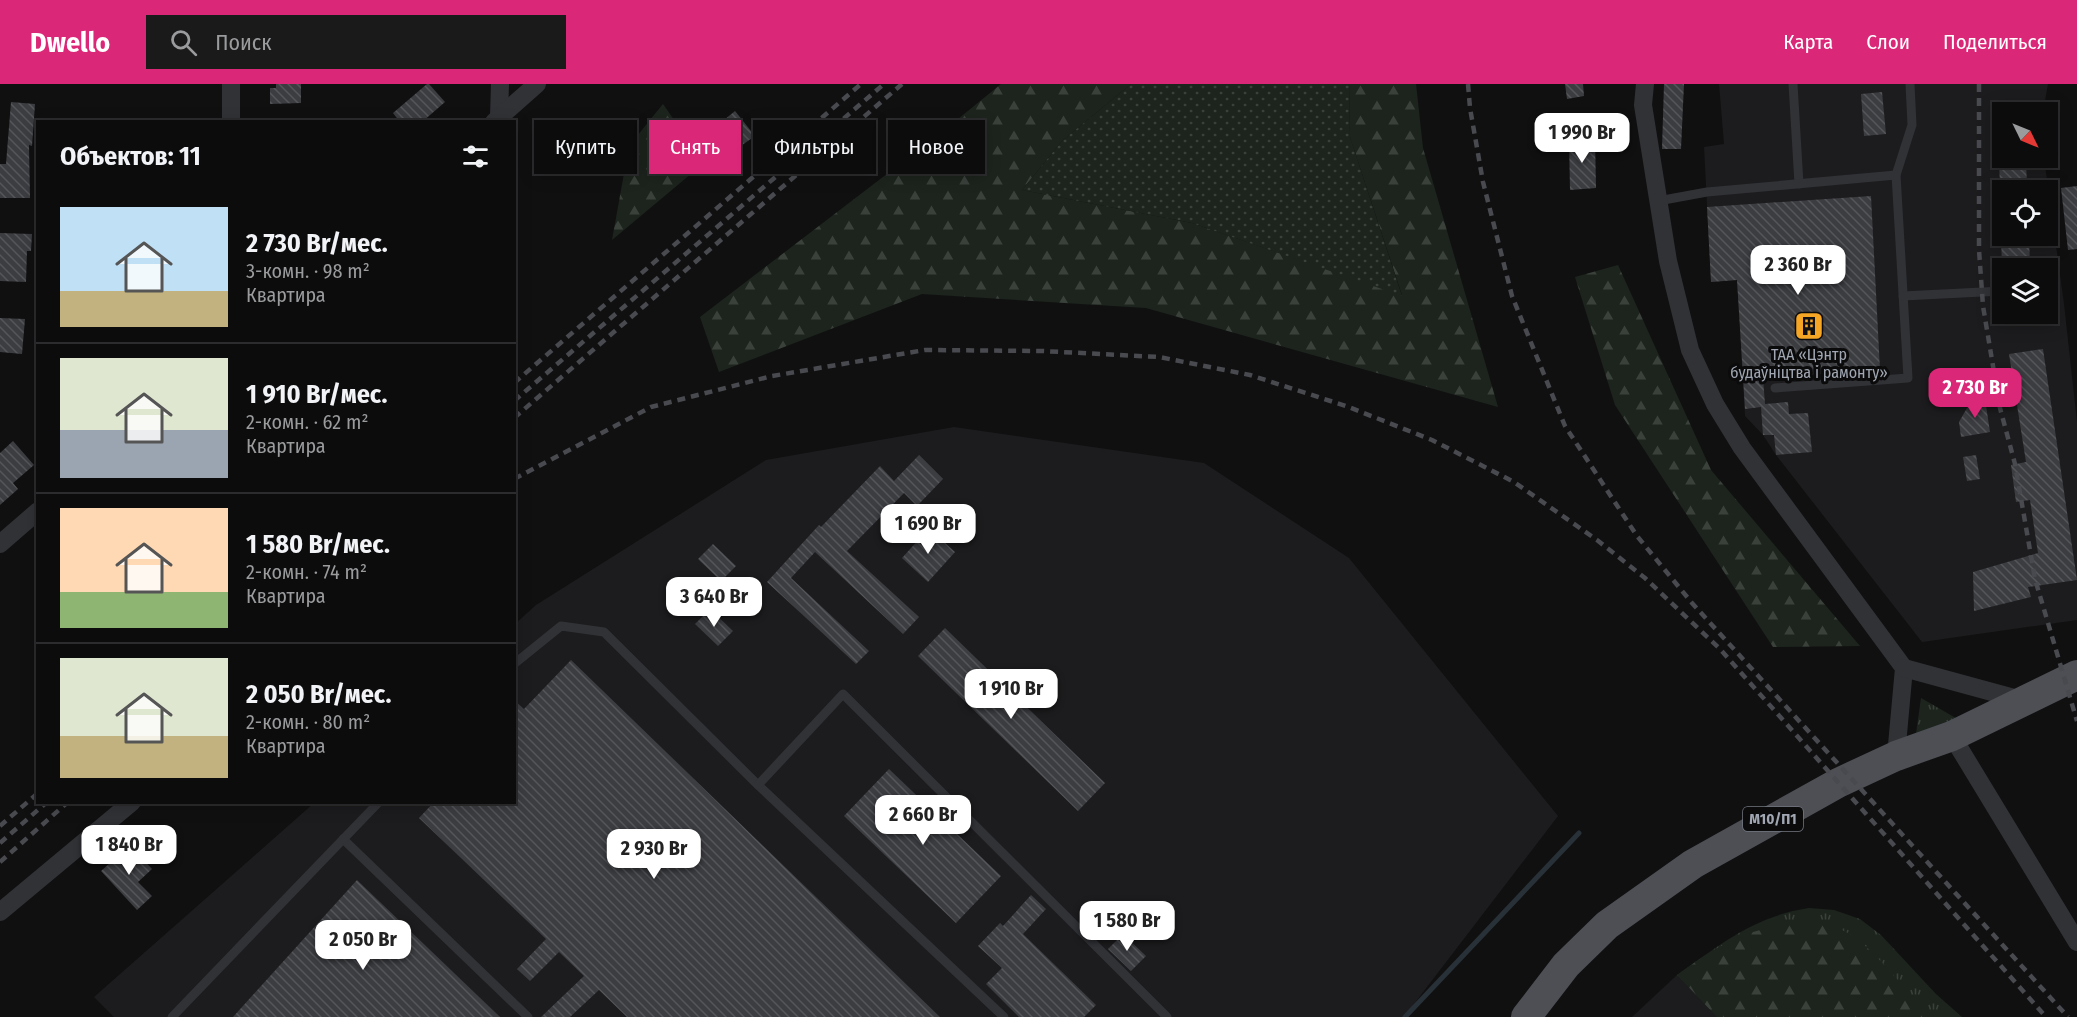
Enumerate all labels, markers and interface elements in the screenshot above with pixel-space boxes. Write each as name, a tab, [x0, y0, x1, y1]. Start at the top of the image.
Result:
search box	[146, 15, 566, 69]
text: Dwello	[30, 26, 110, 59]
icon: search	[167, 26, 200, 59]
text: Поиск	[215, 29, 272, 56]
text: Карта	[1783, 29, 1833, 55]
text: Слои	[1866, 29, 1910, 55]
text: Поделиться	[1943, 29, 2047, 55]
north arrow	[1992, 102, 2058, 168]
map controls	[1992, 102, 2058, 324]
pin: 1 990 Br	[1520, 113, 1644, 164]
chip: Купить	[534, 120, 637, 174]
chip: Снять	[649, 120, 741, 174]
chip: Фильтры	[753, 120, 876, 174]
chip: Новое	[888, 120, 985, 174]
text: 1 990 Br	[1549, 120, 1615, 144]
icon: filters	[459, 140, 492, 173]
text: Объектов: 11	[60, 141, 201, 172]
button: locate	[1992, 180, 2058, 246]
text: 2 730 Br/мес.	[246, 228, 388, 259]
icon: home	[108, 231, 180, 303]
pin: 2 360 Br	[1736, 245, 1860, 296]
text: 2 360 Br	[1765, 252, 1831, 276]
button: layers	[1992, 258, 2058, 324]
text: 3-комн. · 98 m²	[246, 259, 370, 283]
text: Квартира	[246, 283, 326, 307]
building icon: ТАА «Цэнтр будаўніцтва і рамонту»	[1793, 310, 1825, 342]
place label: ТАА «Цэнтр будаўніцтва і рамонту»	[1730, 345, 1888, 382]
pin: 2 730 Br	[1913, 368, 2037, 419]
text: 2 730 Br	[1943, 375, 2007, 399]
text: 1 910 Br/мес.	[246, 379, 387, 410]
icon: home	[108, 382, 180, 454]
text: 2-комн. · 62 m²	[246, 410, 368, 434]
text: Квартира	[246, 434, 326, 458]
pin: 1 690 Br	[866, 504, 990, 555]
text: 1 690 Br	[895, 511, 961, 535]
text: 1 580 Br/мес.	[246, 529, 390, 560]
icon: home	[108, 532, 180, 604]
text: 2-комн. · 74 m²	[246, 560, 367, 584]
pin: 3 640 Br	[652, 577, 776, 628]
text: Квартира	[246, 584, 326, 608]
text: 3 640 Br	[680, 584, 748, 608]
pin: 1 910 Br	[949, 669, 1073, 720]
text: 1 910 Br	[979, 676, 1043, 700]
text: 2 050 Br/мес.	[246, 679, 391, 710]
icon: home	[108, 682, 180, 754]
text: 2-комн. · 80 m²	[246, 710, 370, 734]
text: Квартира	[246, 734, 326, 758]
pin: 2 660 Br	[861, 795, 985, 846]
text: 2 660 Br	[889, 802, 957, 826]
road number: М10/П1	[1743, 807, 1803, 831]
pin: 1 840 Br	[67, 825, 191, 876]
pin: 2 930 Br	[592, 829, 716, 880]
text: 1 840 Br	[95, 832, 163, 856]
text: 2 930 Br	[621, 836, 687, 860]
pin: 1 580 Br	[1065, 901, 1189, 952]
text: 1 580 Br	[1094, 908, 1160, 932]
pin: 2 050 Br	[301, 920, 425, 971]
text: 2 050 Br	[329, 927, 397, 951]

